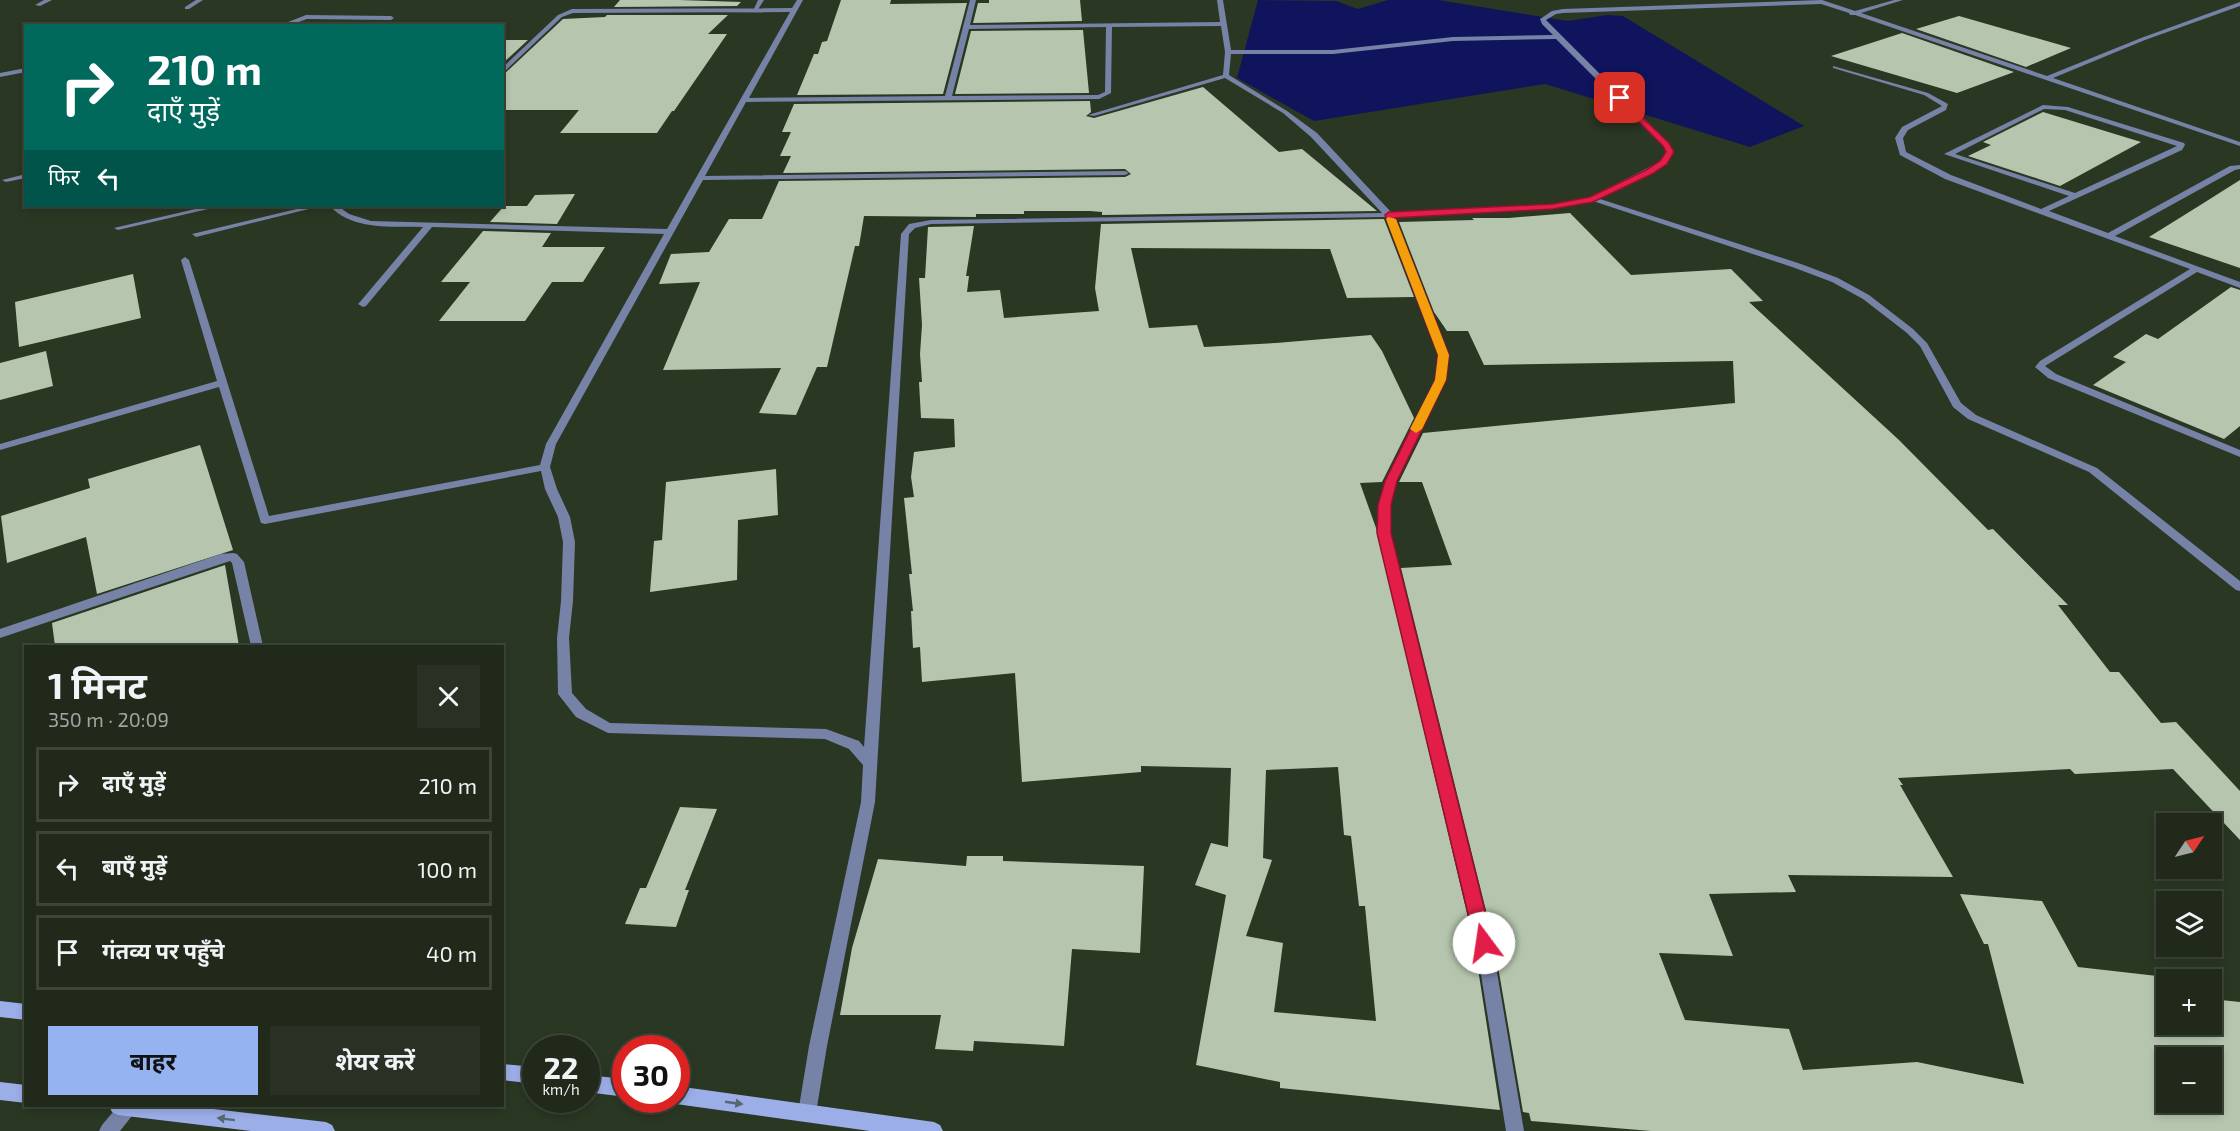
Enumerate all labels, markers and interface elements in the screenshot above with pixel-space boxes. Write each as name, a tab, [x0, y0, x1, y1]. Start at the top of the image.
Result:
text: 210 m	[147, 43, 262, 93]
icon: right	[48, 48, 126, 126]
pin	[1594, 72, 1645, 123]
icon: arrive	[1603, 81, 1636, 114]
text: दाएँ मुड़ें	[147, 94, 220, 126]
icon: left	[92, 162, 125, 195]
text: फिर	[48, 163, 80, 189]
text: 1 मिनट	[48, 663, 147, 706]
button: close	[417, 665, 480, 728]
text: 350 m · 20:09	[48, 707, 169, 731]
icon: right	[51, 768, 84, 801]
text: दाएँ मुड़ें	[102, 769, 166, 795]
text: 210 m	[418, 772, 477, 798]
north arrow	[2156, 813, 2222, 879]
map controls	[2156, 813, 2222, 1113]
icon: left	[51, 852, 84, 885]
text: बाएँ मुड़ें	[102, 853, 167, 879]
text: 100 m	[418, 856, 477, 882]
button: layers	[2156, 891, 2222, 957]
position arrow	[1452, 911, 1516, 975]
icon: arrive	[51, 936, 84, 969]
text: गंतव्य पर पहुँचे	[102, 937, 225, 963]
text: 40 m	[426, 940, 477, 966]
button: +	[2156, 969, 2222, 1035]
button: बाहर	[48, 1026, 258, 1095]
button: शेयर करें	[270, 1026, 480, 1095]
speed limit sign: 30	[612, 1035, 690, 1113]
button: −	[2156, 1047, 2222, 1113]
text: 22	[544, 1049, 578, 1085]
text: km/h	[542, 1080, 580, 1098]
one-way arrow	[725, 1099, 744, 1108]
one-way arrow	[216, 1114, 235, 1124]

